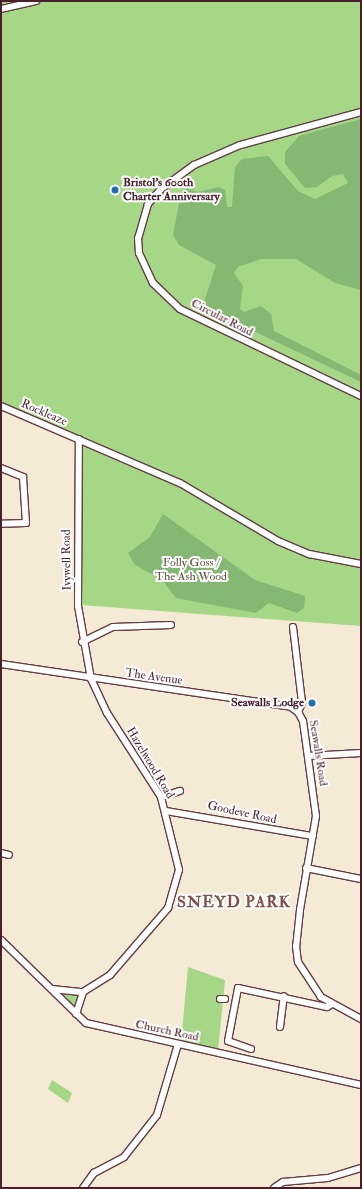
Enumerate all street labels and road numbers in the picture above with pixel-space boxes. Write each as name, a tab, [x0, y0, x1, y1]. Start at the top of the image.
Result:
street label: Circular Road	[189, 296, 255, 340]
street label: Rockleaze	[19, 397, 69, 429]
street label: Ivywell Road	[59, 529, 75, 591]
street label: The Avenue	[125, 666, 183, 688]
street label: Seawalls Road	[306, 719, 330, 787]
street label: Hazelwood Road	[123, 725, 177, 801]
street label: Goodeve Road	[206, 799, 278, 827]
street label: Church Road	[134, 1017, 200, 1045]

